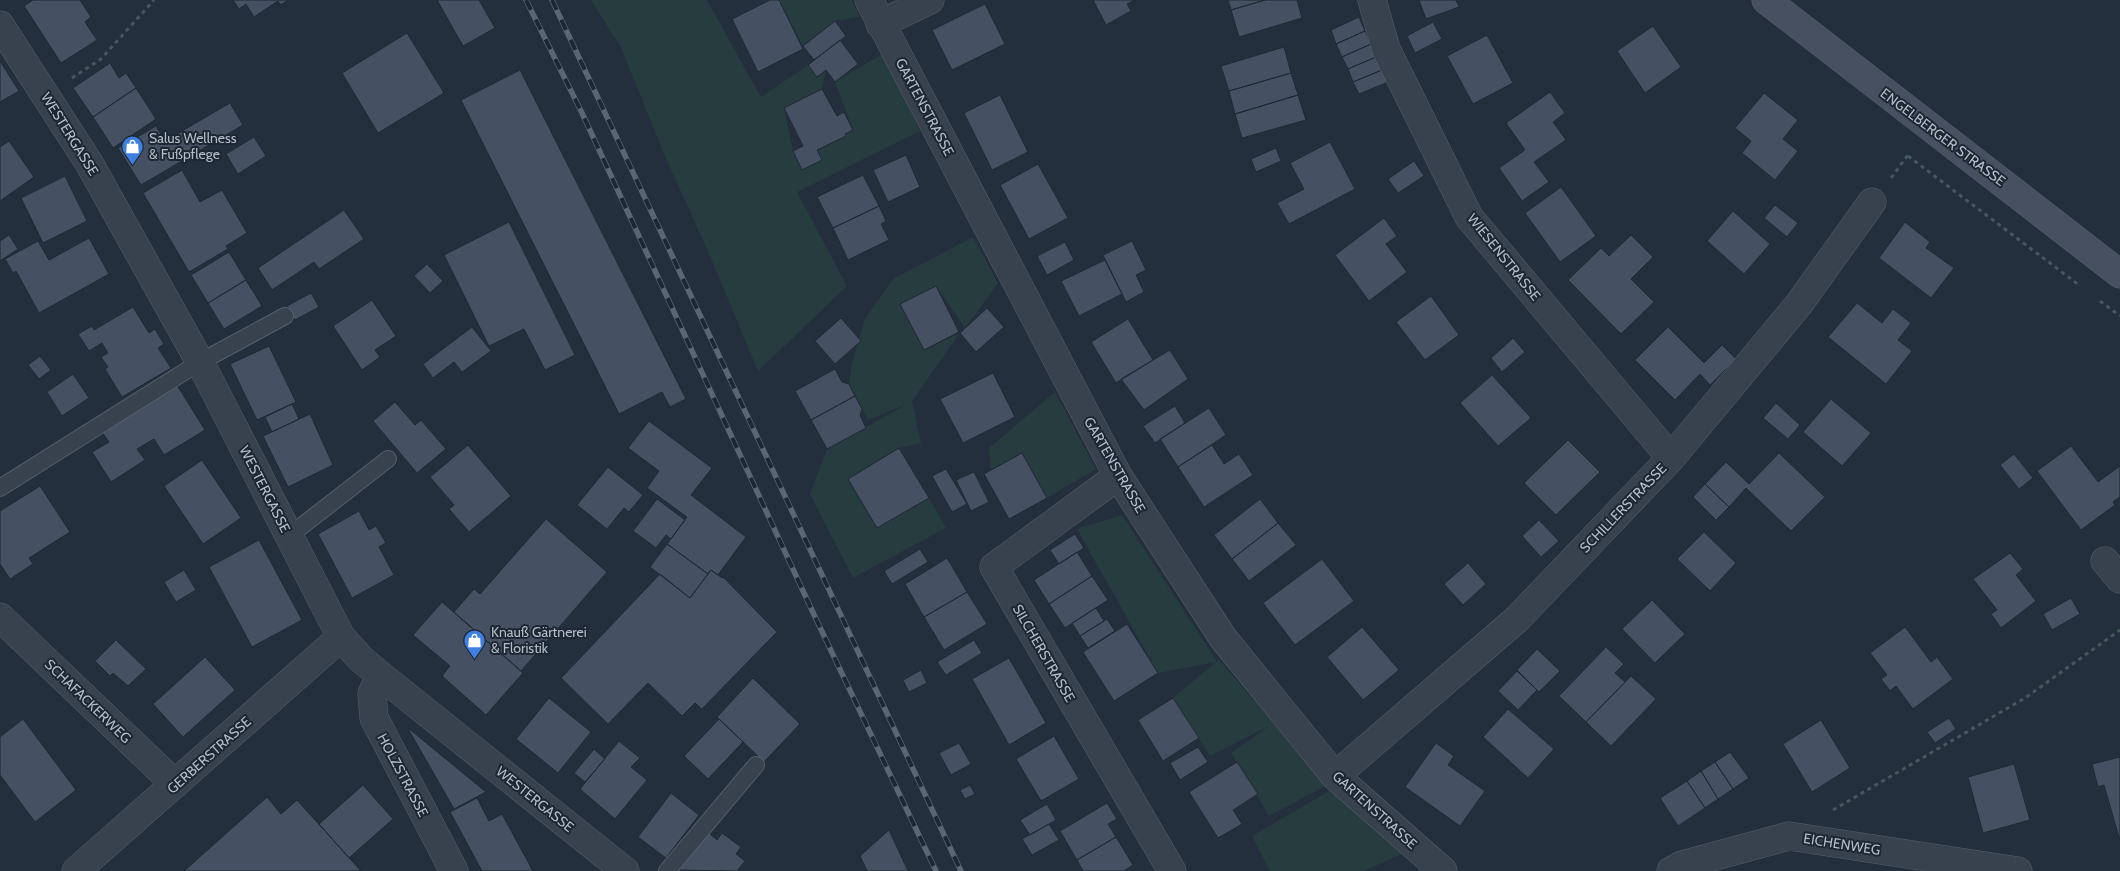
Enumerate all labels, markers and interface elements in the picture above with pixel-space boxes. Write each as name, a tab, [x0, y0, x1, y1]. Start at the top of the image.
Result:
street label: GARTENSTRASSE	[892, 55, 958, 159]
street label: ENGELBERGER STRASSE	[1877, 84, 2009, 190]
street label: WESTERGASSE	[37, 89, 103, 179]
place label: Salus Wellness & Fußpflege	[149, 129, 237, 163]
shop icon: Salus Wellness & Fußpflege	[121, 134, 145, 165]
street label: WIESENSTRASSE	[1463, 210, 1545, 304]
street label: GARTENSTRASSE	[1080, 414, 1150, 517]
street label: WESTERGASSE	[235, 443, 295, 536]
street label: SCHILLERSTRASSE	[1576, 459, 1670, 556]
street label: SILCHERSTRASSE	[1009, 601, 1079, 705]
place label: Knauß Gärtnerei & Floristik	[491, 623, 587, 657]
shop icon: Knauß Gärtnerei & Floristik	[463, 628, 487, 659]
street label: SCHAFACKERWEG	[41, 655, 135, 747]
street label: GERBERSTRASSE	[163, 712, 255, 797]
street label: HOLZSTRASSE	[373, 730, 433, 820]
street label: WESTERGASSE	[492, 762, 578, 836]
street label: GARTENSTRASSE	[1329, 767, 1421, 853]
street label: EICHENWEG	[1802, 829, 1882, 859]

